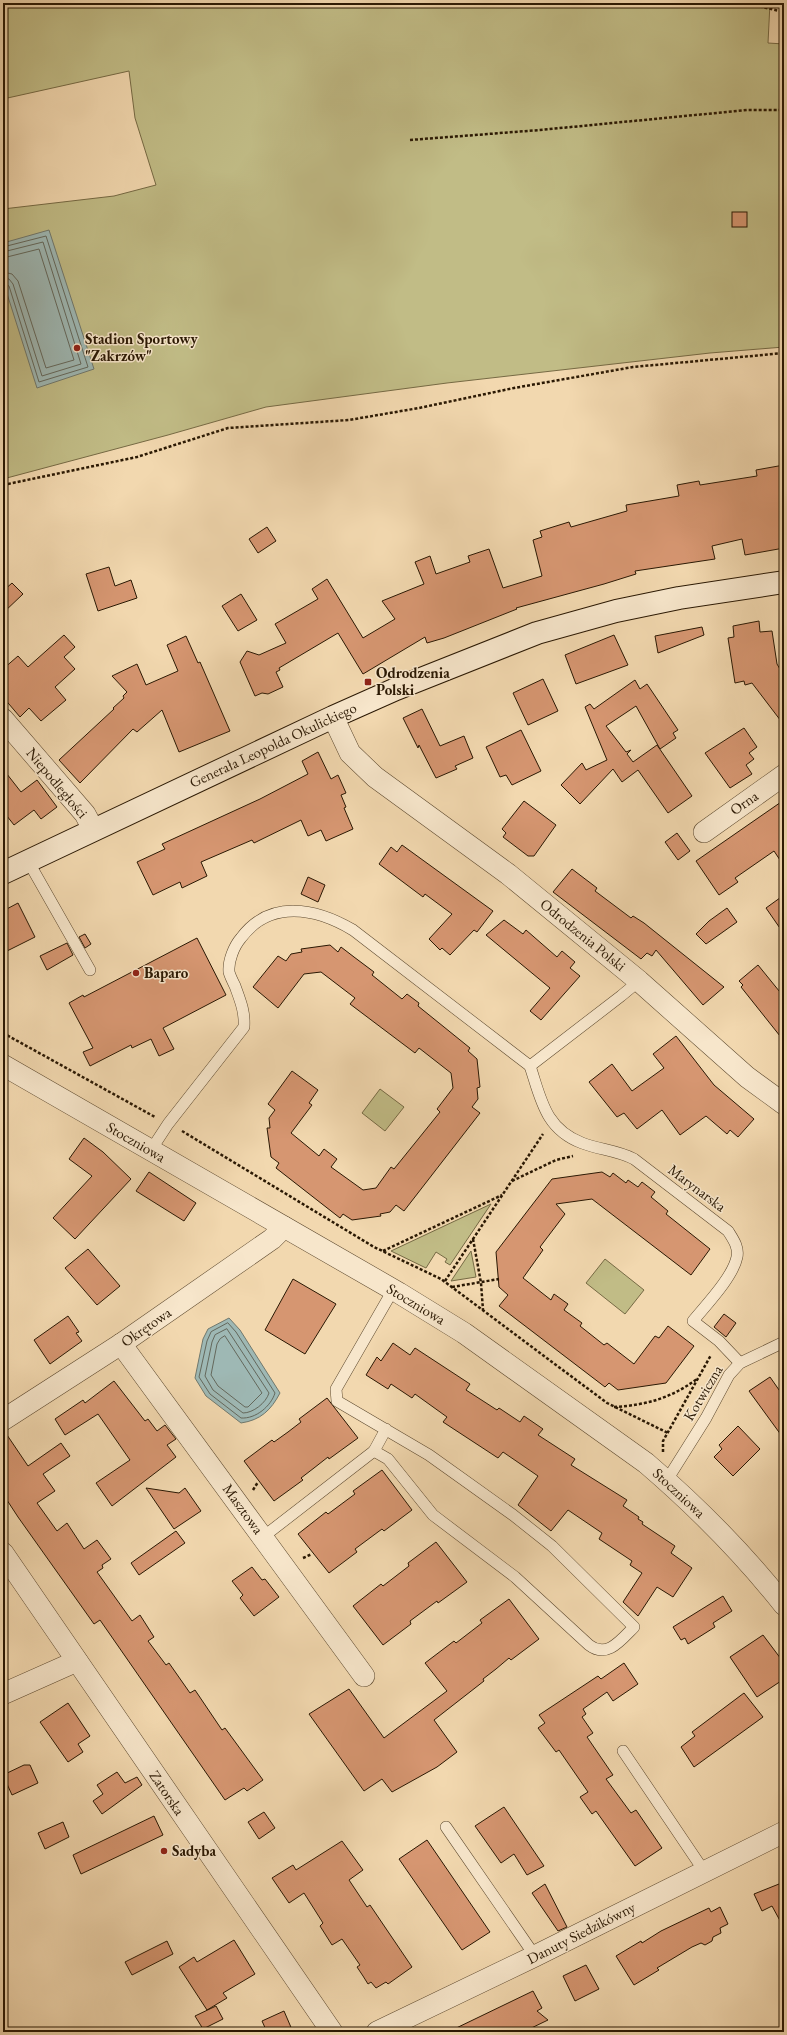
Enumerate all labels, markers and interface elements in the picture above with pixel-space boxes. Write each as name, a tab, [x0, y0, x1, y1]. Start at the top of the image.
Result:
place label: Stadion Sportowy "Zakrzów"	[85, 329, 199, 365]
marker: Stadion Sportowy "Zakrzów"	[72, 343, 82, 353]
place label: Odrodzenia Polski	[376, 663, 450, 699]
marker: Odrodzenia Polski	[363, 677, 373, 687]
street label: Generała Leopolda Okulickiego	[186, 697, 359, 792]
street label: Niepodległości	[22, 743, 93, 822]
street label: Orna	[726, 786, 762, 819]
street label: Odrodzenia Polski	[537, 894, 630, 975]
place label: Baparo	[144, 963, 189, 982]
marker: Baparo	[131, 968, 141, 978]
street label: Stoczniowa	[103, 1117, 169, 1166]
street label: Marynarska	[665, 1160, 730, 1216]
street label: Stoczniowa	[383, 1279, 449, 1329]
street label: Okrętowa	[117, 1302, 175, 1351]
street label: Kotwiczna	[679, 1361, 727, 1424]
street label: Stoczniowa	[649, 1463, 710, 1522]
street label: Masztowa	[219, 1480, 268, 1538]
street label: Zatorska	[146, 1767, 189, 1819]
place label: Sadyba	[172, 1841, 216, 1860]
marker: Sadyba	[159, 1846, 169, 1856]
street label: Danuty Siedzikówny	[523, 1897, 639, 1968]

